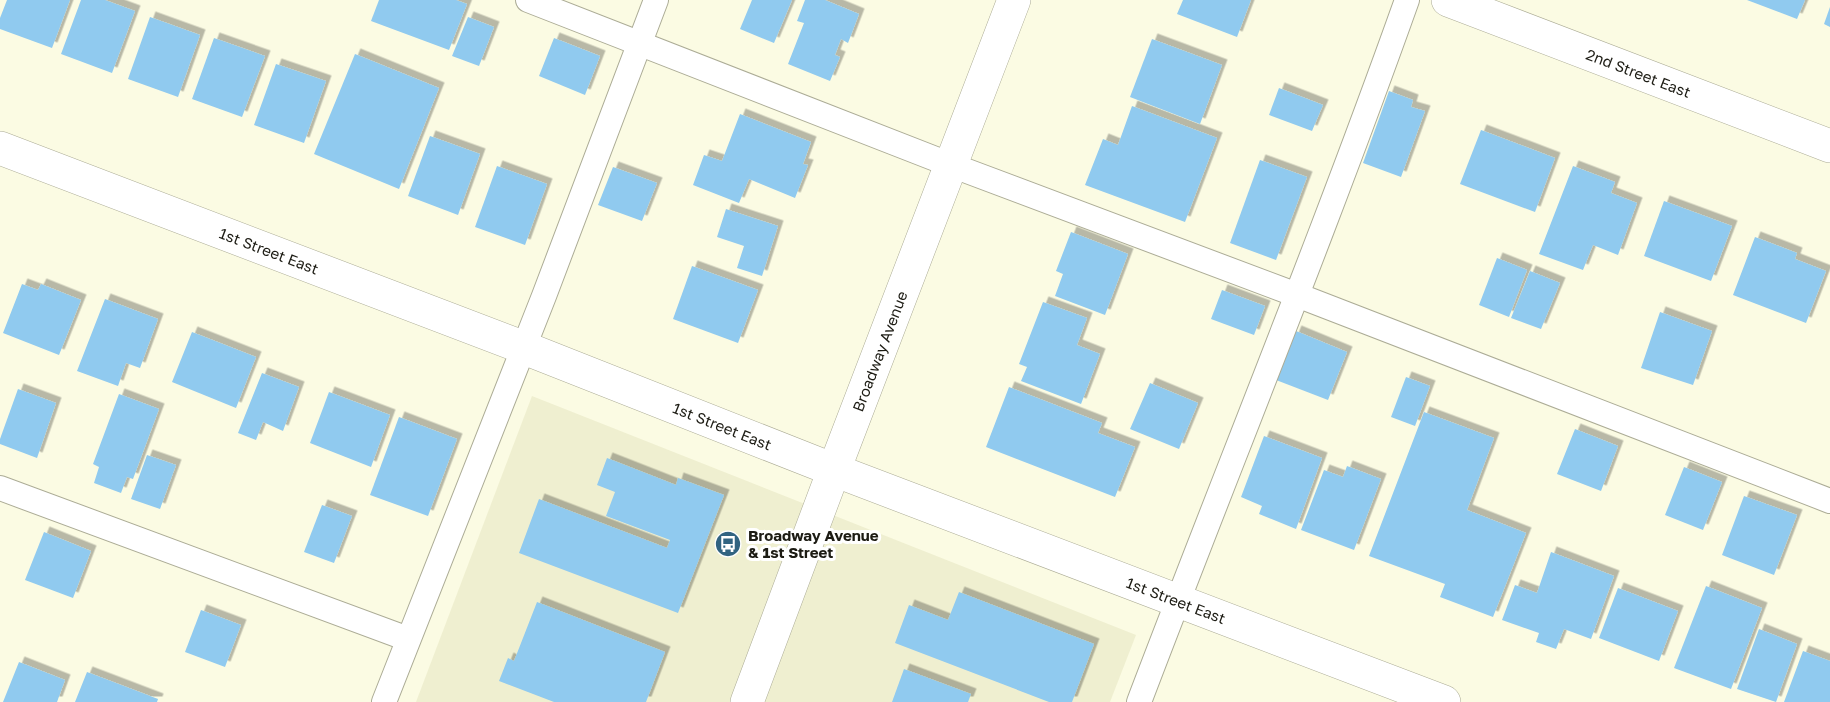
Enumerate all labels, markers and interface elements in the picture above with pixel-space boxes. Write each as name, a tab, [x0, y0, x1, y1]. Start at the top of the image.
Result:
street label: 2nd Street East	[1584, 45, 1693, 101]
street label: 1st Street East	[217, 224, 321, 278]
street label: Broadway Avenue	[848, 288, 911, 414]
street label: 1st Street East	[670, 398, 774, 454]
place label: Broadway Avenue & 1st Street	[748, 526, 879, 561]
bus stop icon: Broadway Avenue & 1st Street	[713, 529, 743, 559]
street label: 1st Street East	[1124, 573, 1228, 627]

